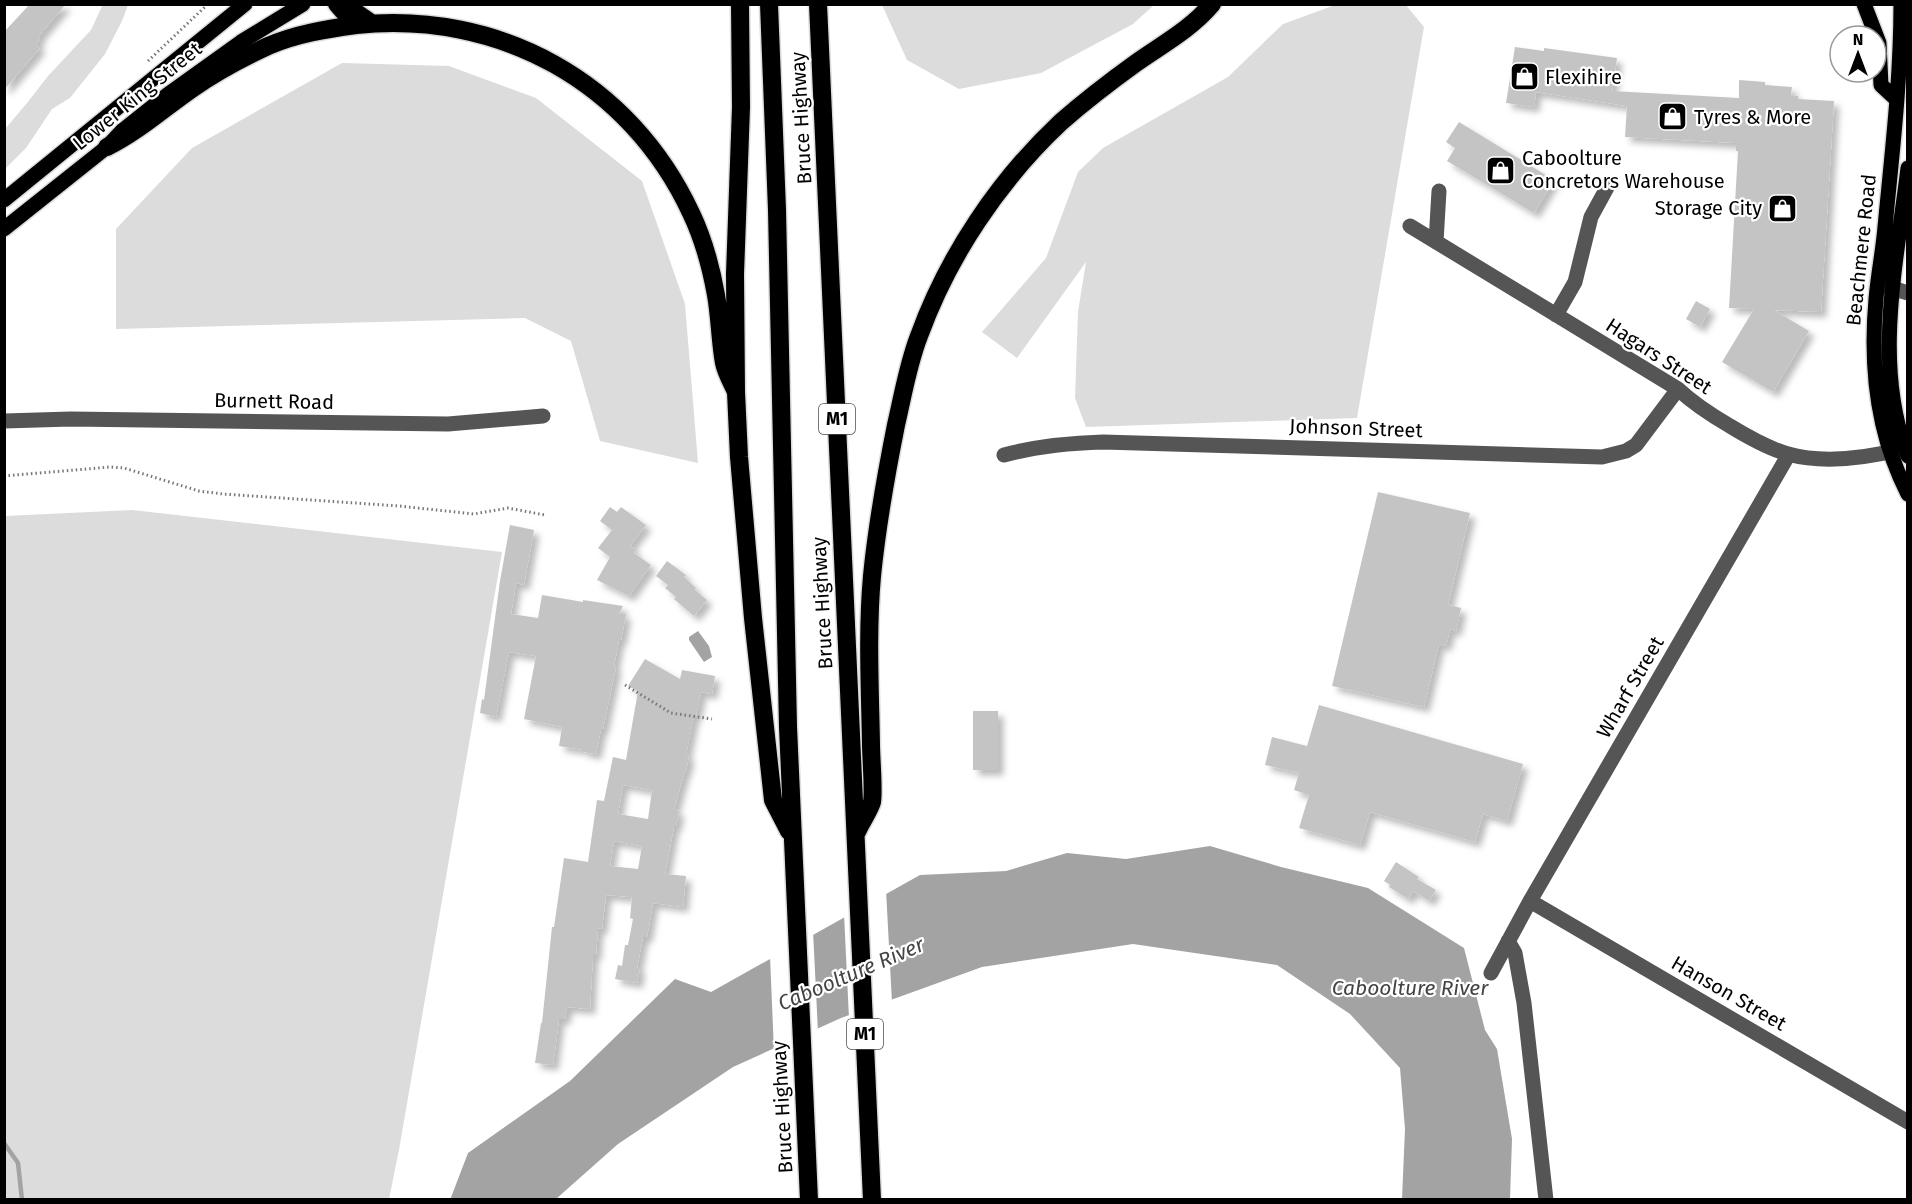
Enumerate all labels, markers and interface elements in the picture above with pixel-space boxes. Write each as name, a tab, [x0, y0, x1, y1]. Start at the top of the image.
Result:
north arrow	[1828, 24, 1888, 84]
text: N	[1853, 30, 1863, 49]
street label: Lower King Street	[68, 36, 207, 155]
street label: Bruce Highway	[786, 51, 816, 185]
shop icon: Flexihire	[1508, 61, 1540, 93]
place label: Flexihire	[1545, 65, 1622, 89]
shop icon: Tyres & More	[1657, 101, 1689, 133]
place label: Tyres & More	[1694, 105, 1811, 129]
place label: Caboolture Concretors Warehouse	[1522, 146, 1725, 193]
shop icon: Caboolture Concretors Warehouse	[1485, 154, 1517, 186]
street label: Beachmere Road	[1841, 173, 1881, 327]
shop icon: Storage City	[1767, 192, 1799, 224]
place label: Storage City	[1655, 196, 1762, 220]
street label: Hagars Street	[1602, 313, 1717, 400]
street label: Burnett Road	[214, 388, 334, 414]
road number: M1	[819, 404, 855, 434]
street label: Johnson Street	[1289, 414, 1424, 442]
street label: Bruce Highway	[807, 536, 837, 670]
street label: Wharf Street	[1591, 631, 1669, 742]
water label: Caboolture River	[774, 931, 929, 1017]
street label: Hanson Street	[1667, 950, 1791, 1036]
water label: Caboolture River	[1332, 975, 1489, 1001]
road number: M1	[847, 1019, 883, 1049]
street label: Bruce Highway	[767, 1040, 797, 1174]

